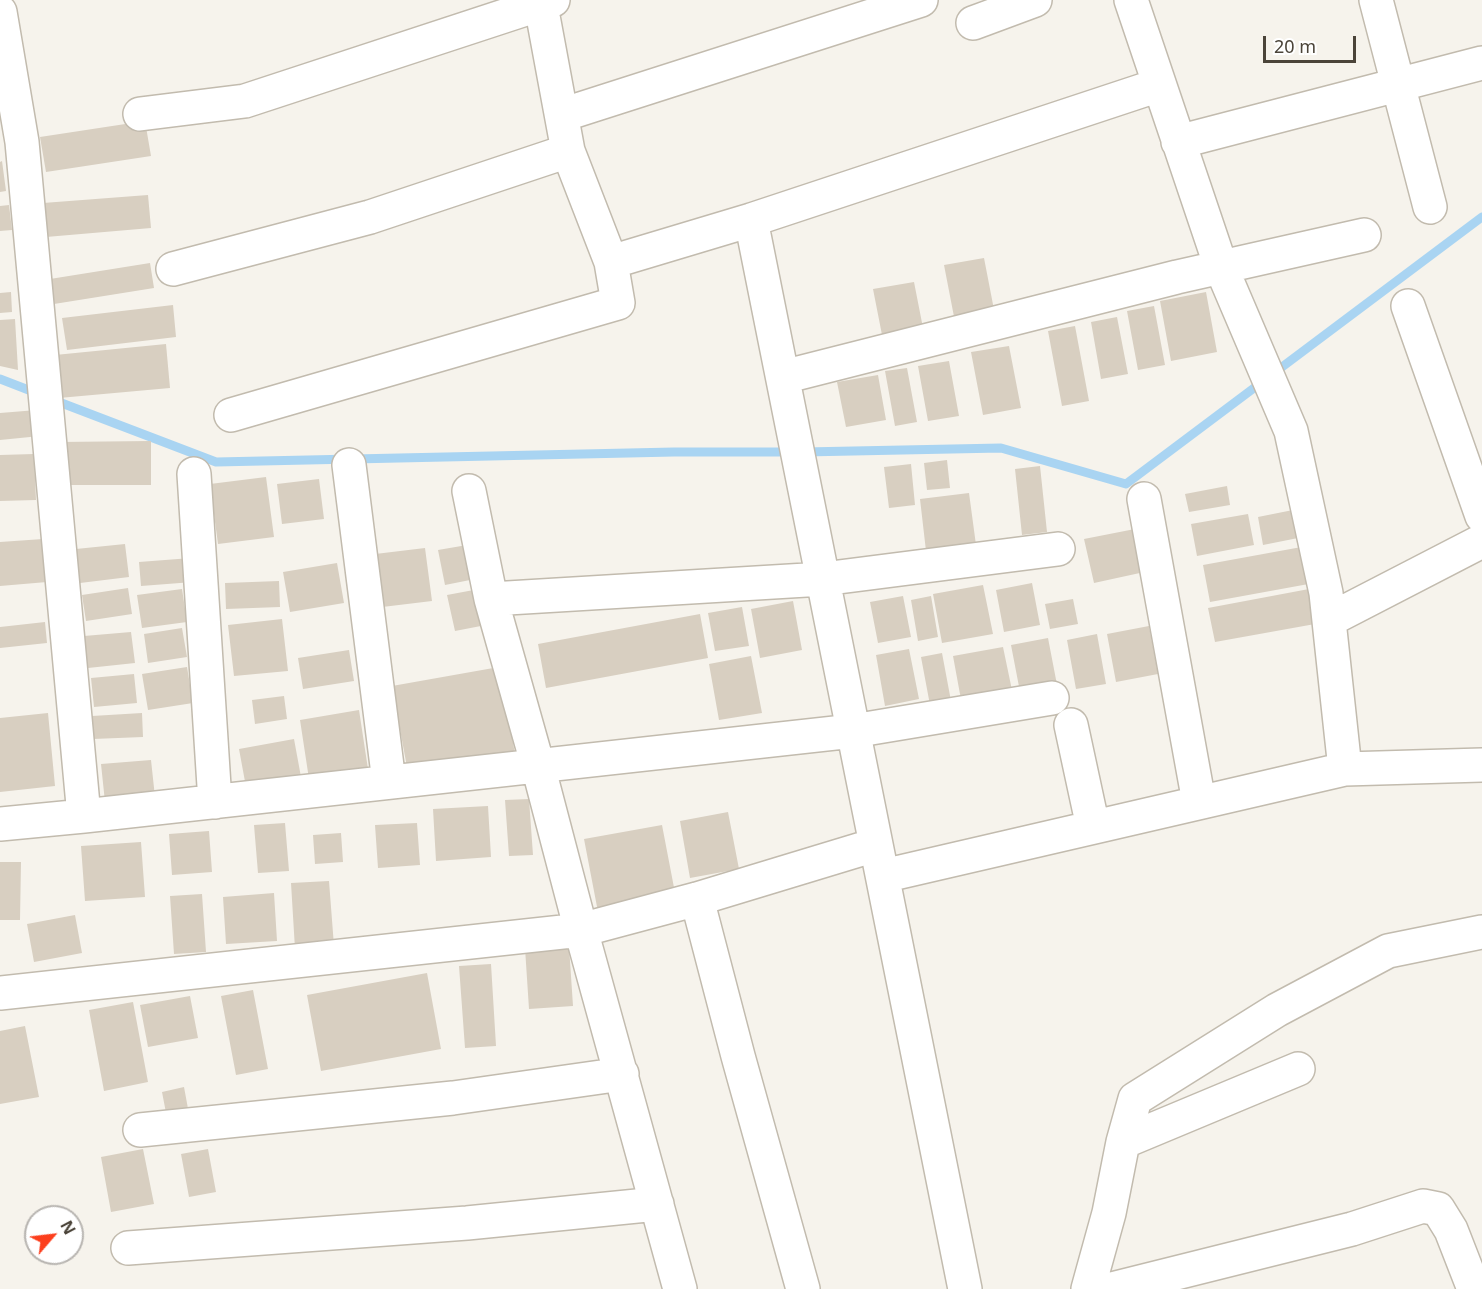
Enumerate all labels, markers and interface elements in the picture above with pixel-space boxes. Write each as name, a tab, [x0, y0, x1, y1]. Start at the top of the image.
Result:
scale bar	[1266, 24, 1359, 62]
text: 20 m	[1274, 34, 1316, 58]
north arrow	[24, 1205, 84, 1265]
text: N	[55, 1217, 81, 1238]

